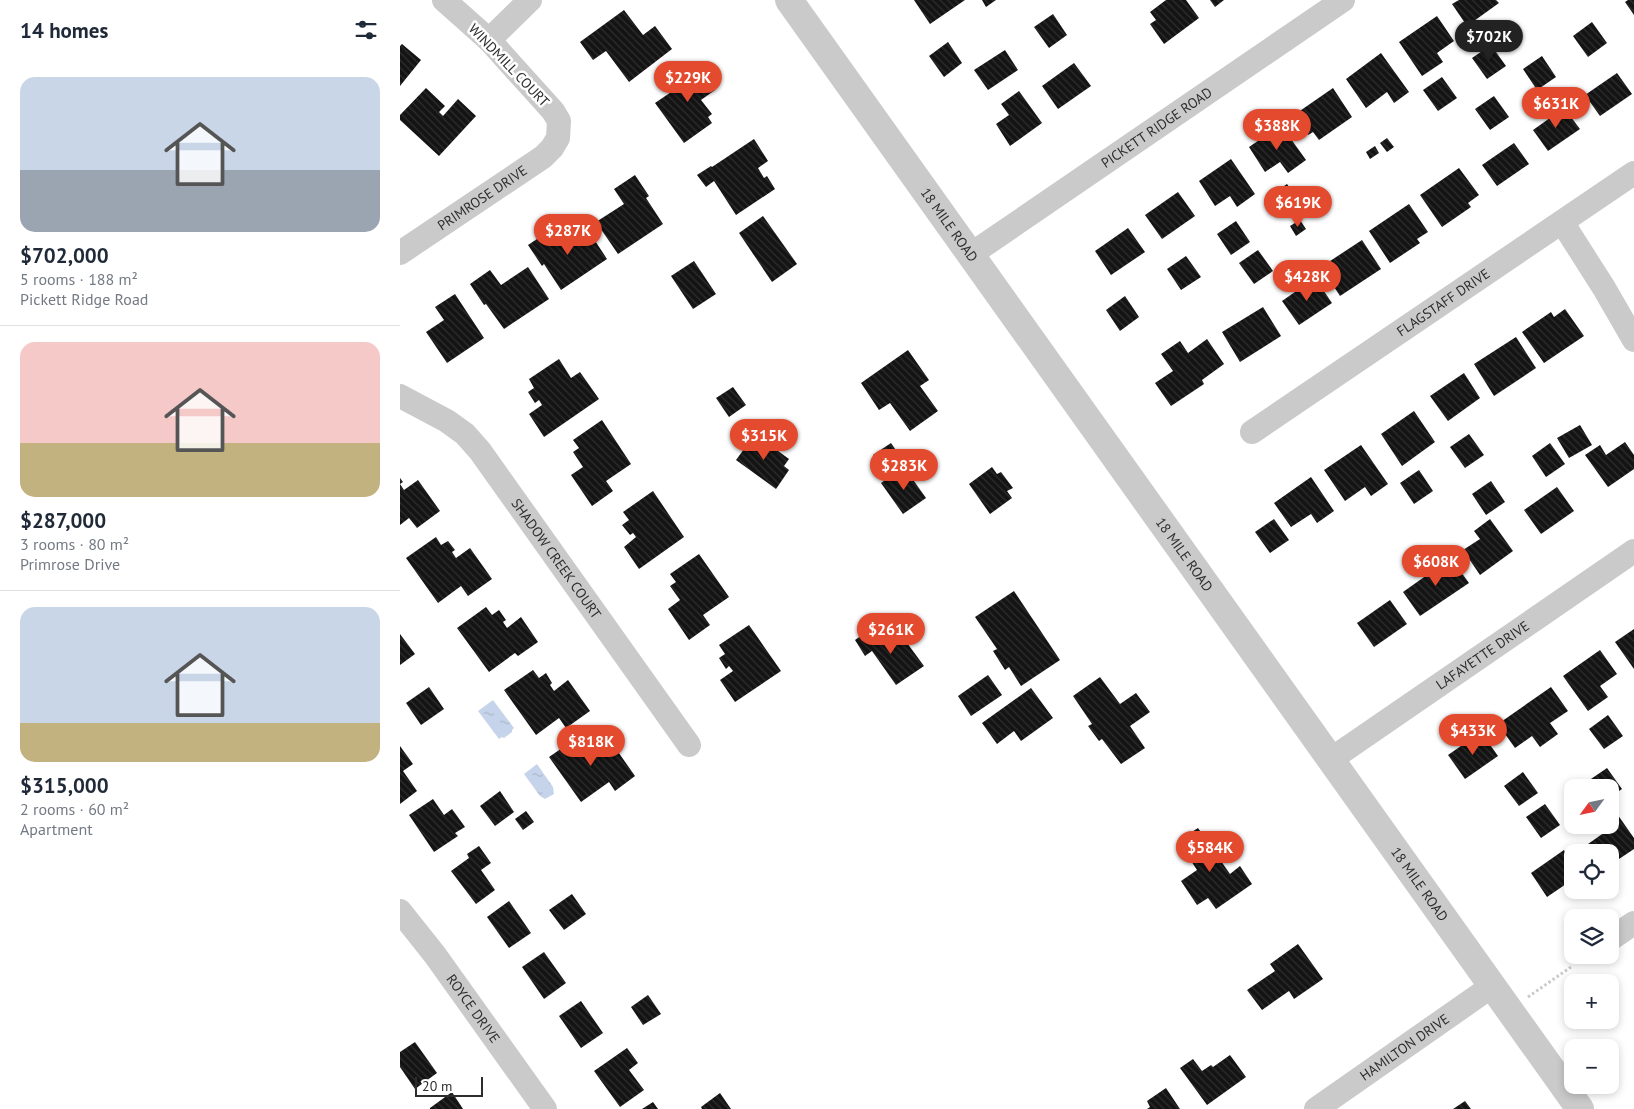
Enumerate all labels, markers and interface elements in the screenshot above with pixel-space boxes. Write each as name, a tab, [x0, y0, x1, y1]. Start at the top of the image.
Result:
icon: filters	[352, 16, 380, 44]
text: 14 homes	[20, 17, 108, 44]
street label: WINDMILL COURT	[465, 20, 553, 110]
pin: $702K	[1454, 20, 1524, 62]
text: $702K	[1466, 26, 1512, 46]
pin: $229K	[653, 61, 723, 103]
text: $229K	[665, 67, 711, 87]
street label: PICKETT RIDGE ROAD	[1098, 83, 1216, 172]
pin: $631K	[1521, 86, 1591, 129]
text: $631K	[1533, 93, 1579, 113]
pin: $388K	[1242, 108, 1312, 151]
icon: home	[155, 109, 245, 199]
text: $388K	[1254, 115, 1300, 135]
street label: PRIMROSE DRIVE	[434, 161, 531, 234]
street label: 18 MILE ROAD	[917, 184, 982, 265]
pin: $619K	[1263, 186, 1333, 228]
text: $619K	[1275, 192, 1321, 212]
pin: $287K	[533, 214, 603, 256]
text: $287K	[545, 220, 591, 240]
text: $702,000	[20, 242, 109, 269]
pin: $428K	[1272, 260, 1342, 302]
street label: FLAGSTAFF DRIVE	[1393, 264, 1493, 340]
text: $428K	[1284, 266, 1330, 286]
text: 5 rooms · 188 m²	[20, 269, 138, 289]
text: Pickett Ridge Road	[20, 289, 148, 309]
icon: home	[155, 375, 245, 465]
pin: $315K	[729, 418, 799, 461]
text: $315K	[741, 425, 787, 445]
pin: $283K	[869, 448, 939, 491]
text: $283K	[881, 455, 927, 475]
street label: SHADOW CREEK COURT	[508, 495, 605, 622]
text: $287,000	[20, 507, 106, 534]
street label: 18 MILE ROAD	[1152, 514, 1217, 595]
text: 3 rooms · 80 m²	[20, 534, 129, 554]
pin: $608K	[1401, 544, 1471, 587]
text: $608K	[1413, 551, 1459, 571]
text: Primrose Drive	[20, 554, 120, 574]
pin: $261K	[856, 612, 926, 655]
street label: LAFAYETTE DRIVE	[1432, 617, 1533, 694]
text: $261K	[868, 619, 914, 639]
icon: home	[155, 640, 245, 730]
pin: $433K	[1438, 714, 1508, 756]
text: $433K	[1450, 720, 1496, 740]
pin: $818K	[556, 724, 626, 767]
text: $818K	[568, 731, 614, 751]
text: $315,000	[20, 772, 109, 799]
north arrow	[1564, 779, 1619, 834]
map controls	[1564, 779, 1619, 1094]
text: 2 rooms · 60 m²	[20, 799, 129, 819]
text: Apartment	[20, 819, 93, 839]
pin: $584K	[1175, 830, 1245, 873]
text: $584K	[1187, 837, 1233, 857]
street label: 18 MILE ROAD	[1387, 843, 1452, 925]
button: locate	[1564, 844, 1619, 899]
button: layers	[1564, 909, 1619, 964]
street label: ROYCE DRIVE	[443, 971, 504, 1046]
button: +	[1564, 974, 1619, 1029]
street label: HAMILTON DRIVE	[1356, 1010, 1453, 1085]
button: −	[1564, 1039, 1619, 1094]
scale bar	[415, 1074, 482, 1097]
text: 20 m	[422, 1077, 452, 1095]

